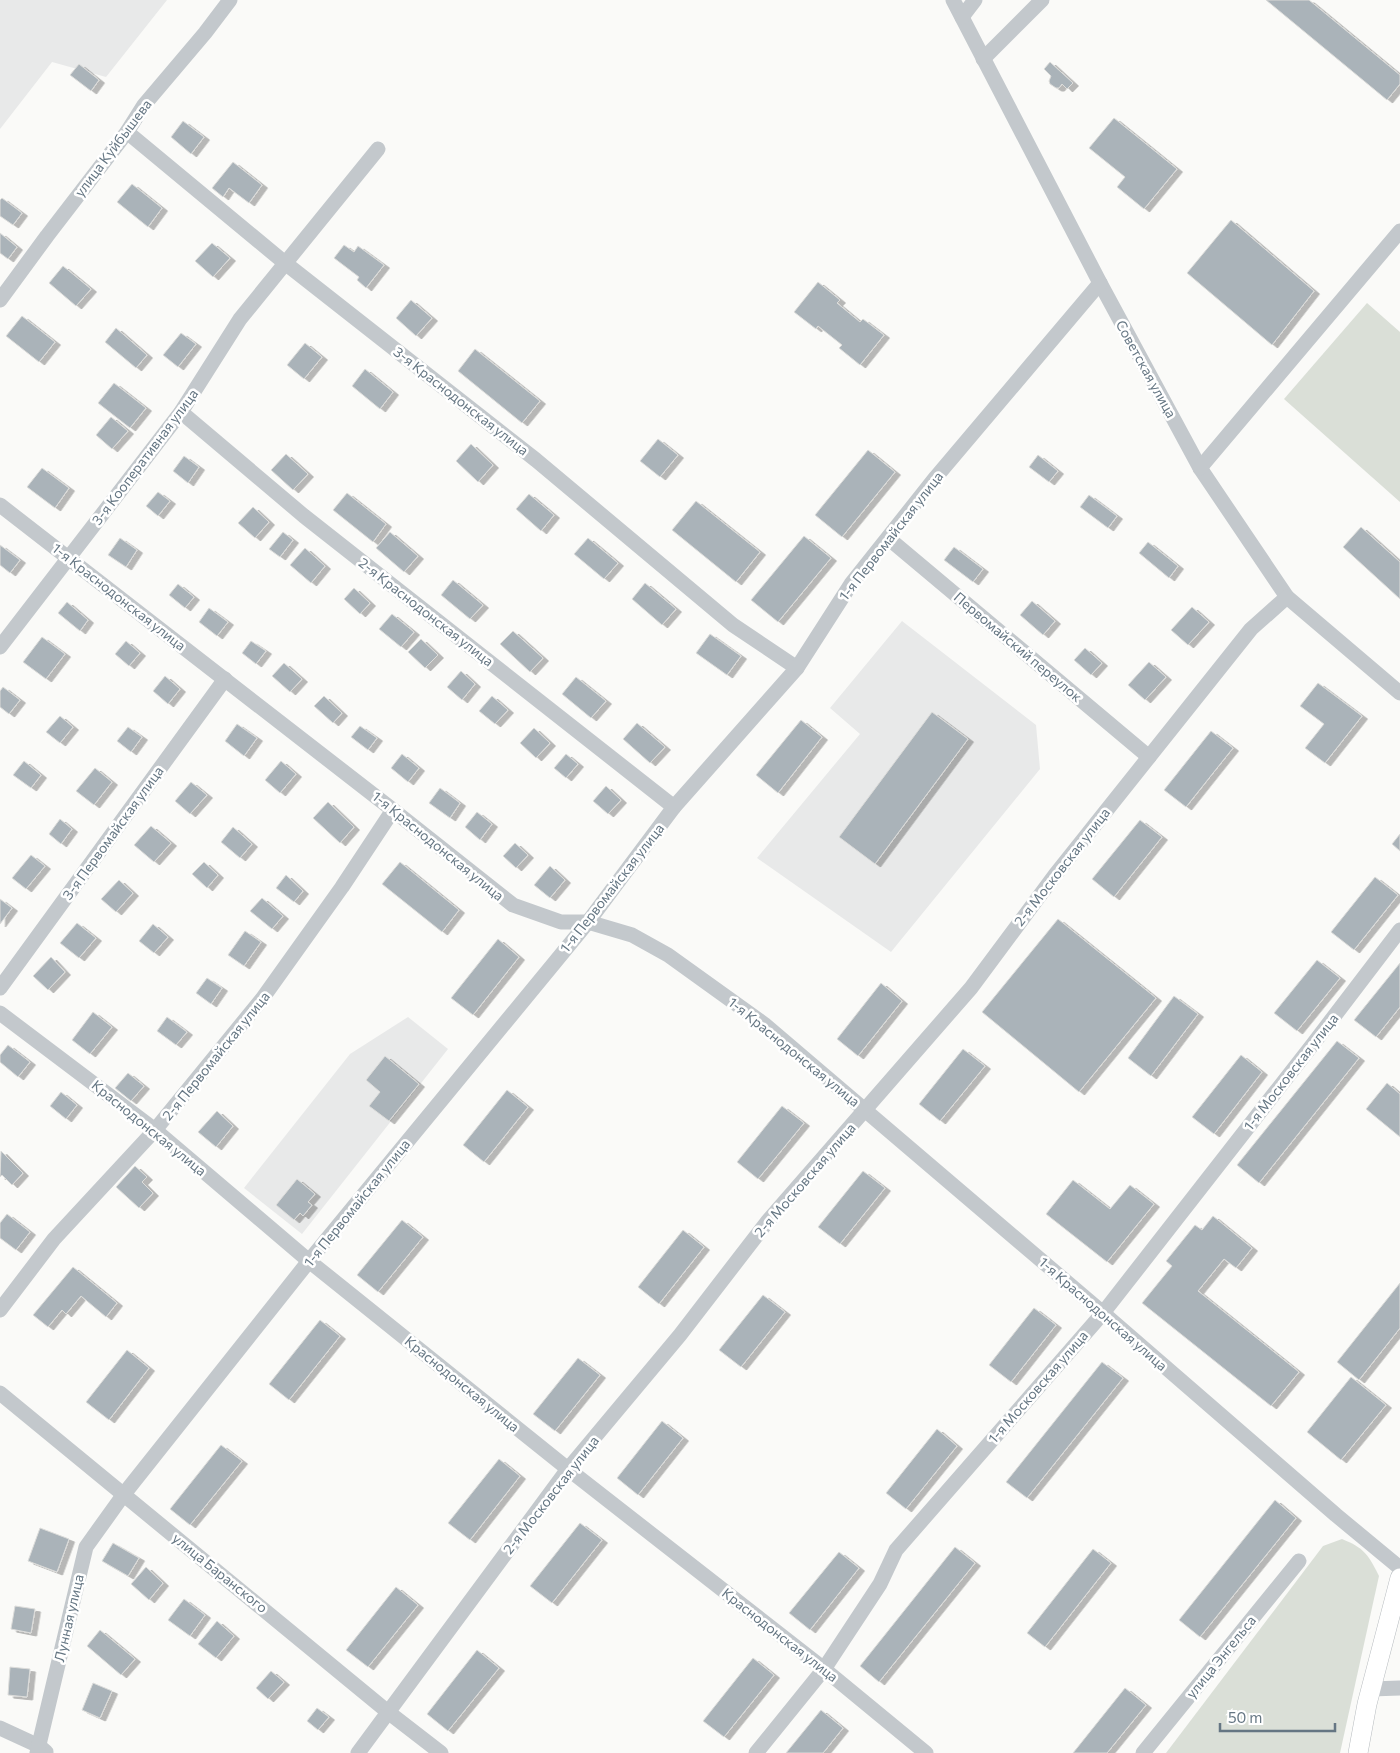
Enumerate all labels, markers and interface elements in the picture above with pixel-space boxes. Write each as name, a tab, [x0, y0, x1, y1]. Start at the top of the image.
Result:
street label: улица Куйбышева	[70, 96, 155, 200]
street label: Советская улица	[1113, 317, 1180, 421]
street label: 3-я Краснодонская улица	[390, 343, 532, 459]
street label: 3-я Кооперативная улица	[88, 385, 201, 528]
street label: 1-я Первомайская улица	[835, 468, 946, 604]
street label: 1-я Краснодонская улица	[49, 539, 189, 654]
street label: 2-я Краснодонская улица	[356, 554, 497, 669]
street label: Первомайский переулок	[951, 588, 1086, 705]
street label: 3-я Первомайская улица	[58, 763, 167, 903]
street label: 1-я Краснодонская улица	[369, 787, 508, 904]
street label: 2-я Московская улица	[1010, 804, 1113, 929]
street label: 1-я Первомайская улица	[556, 820, 667, 956]
street label: 2-я Первомайская улица	[158, 988, 273, 1124]
street label: 1-я Краснодонская улица	[725, 993, 864, 1110]
street label: 1-я Московская улица	[1240, 1010, 1341, 1133]
street label: Краснодонская улица	[89, 1076, 210, 1179]
street label: 2-я Московская улица	[751, 1119, 859, 1240]
street label: 1-я Первомайская улица	[300, 1136, 413, 1270]
street label: 1-я Краснодонская улица	[1036, 1253, 1171, 1374]
street label: 1-я Московская улица	[984, 1327, 1091, 1446]
street label: Краснодонская улица	[402, 1332, 523, 1435]
street label: 2-я Московская улица	[499, 1432, 602, 1557]
street label: улица Баранского	[169, 1529, 271, 1616]
street label: Лунная улица	[50, 1572, 87, 1663]
street label: Краснодонская улица	[719, 1584, 842, 1685]
street label: улица Энгельса	[1182, 1612, 1259, 1701]
scale bar	[1220, 1700, 1335, 1732]
text: 50 m	[1228, 1708, 1262, 1726]

